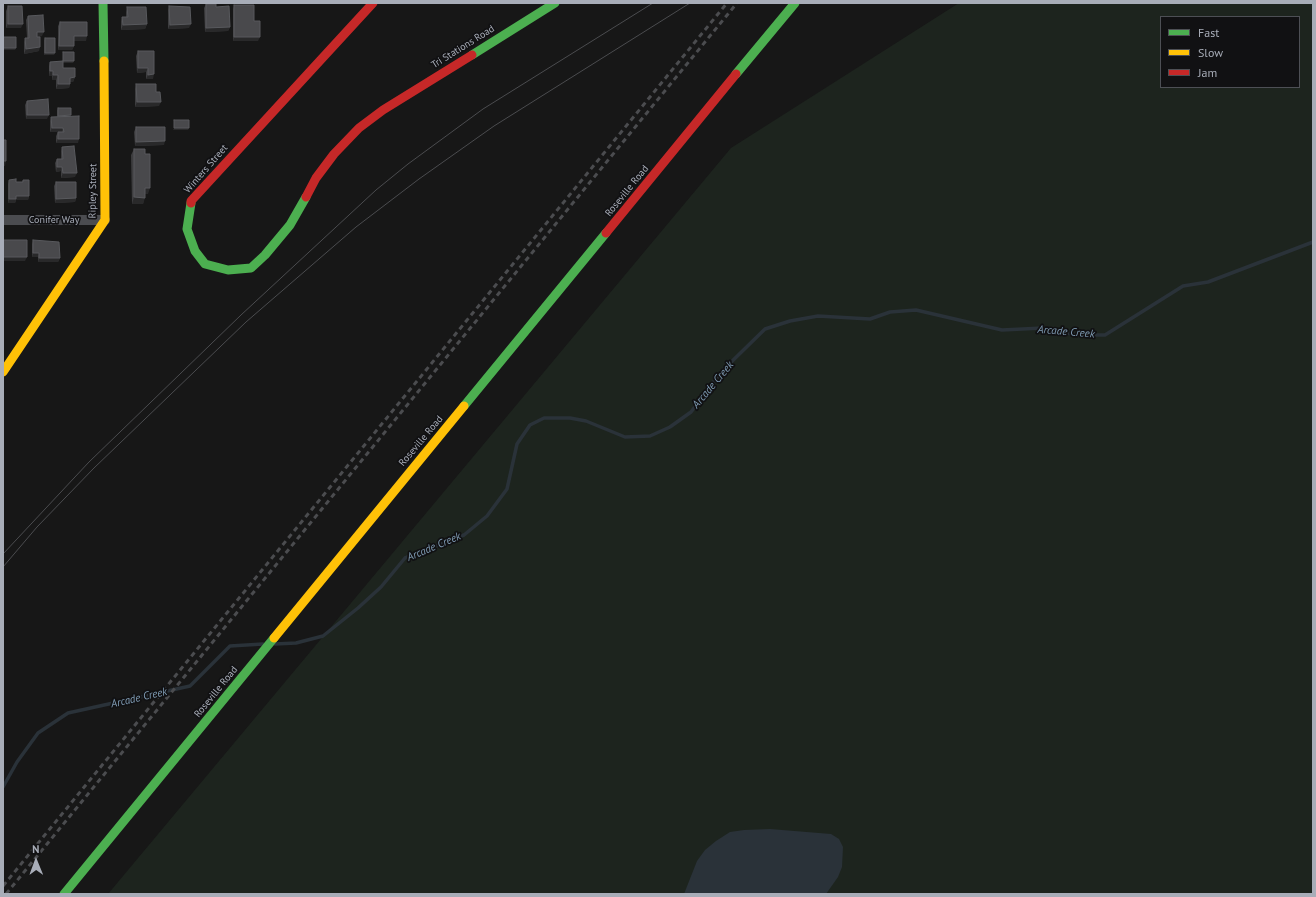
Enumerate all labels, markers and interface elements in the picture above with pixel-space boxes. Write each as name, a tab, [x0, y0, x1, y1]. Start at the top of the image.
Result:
legend	[1160, 16, 1300, 88]
street label: Tri Stations Road	[429, 23, 497, 71]
text: Fast	[1198, 25, 1219, 40]
text: Slow	[1198, 45, 1223, 60]
text: Jam	[1198, 65, 1217, 80]
street label: Winters Street	[182, 142, 230, 196]
street label: Roseville Road	[603, 163, 651, 219]
street label: Ripley Street	[87, 164, 99, 218]
street label: Conifer Way	[29, 214, 79, 226]
water label: Arcade Creek	[1037, 323, 1095, 341]
water label: Arcade Creek	[690, 359, 736, 411]
street label: Roseville Road	[396, 413, 446, 469]
water label: Arcade Creek	[405, 530, 463, 564]
street label: Roseville Road	[192, 664, 240, 720]
water label: Arcade Creek	[110, 685, 168, 711]
north arrow	[16, 841, 56, 881]
text: N	[32, 842, 40, 856]

